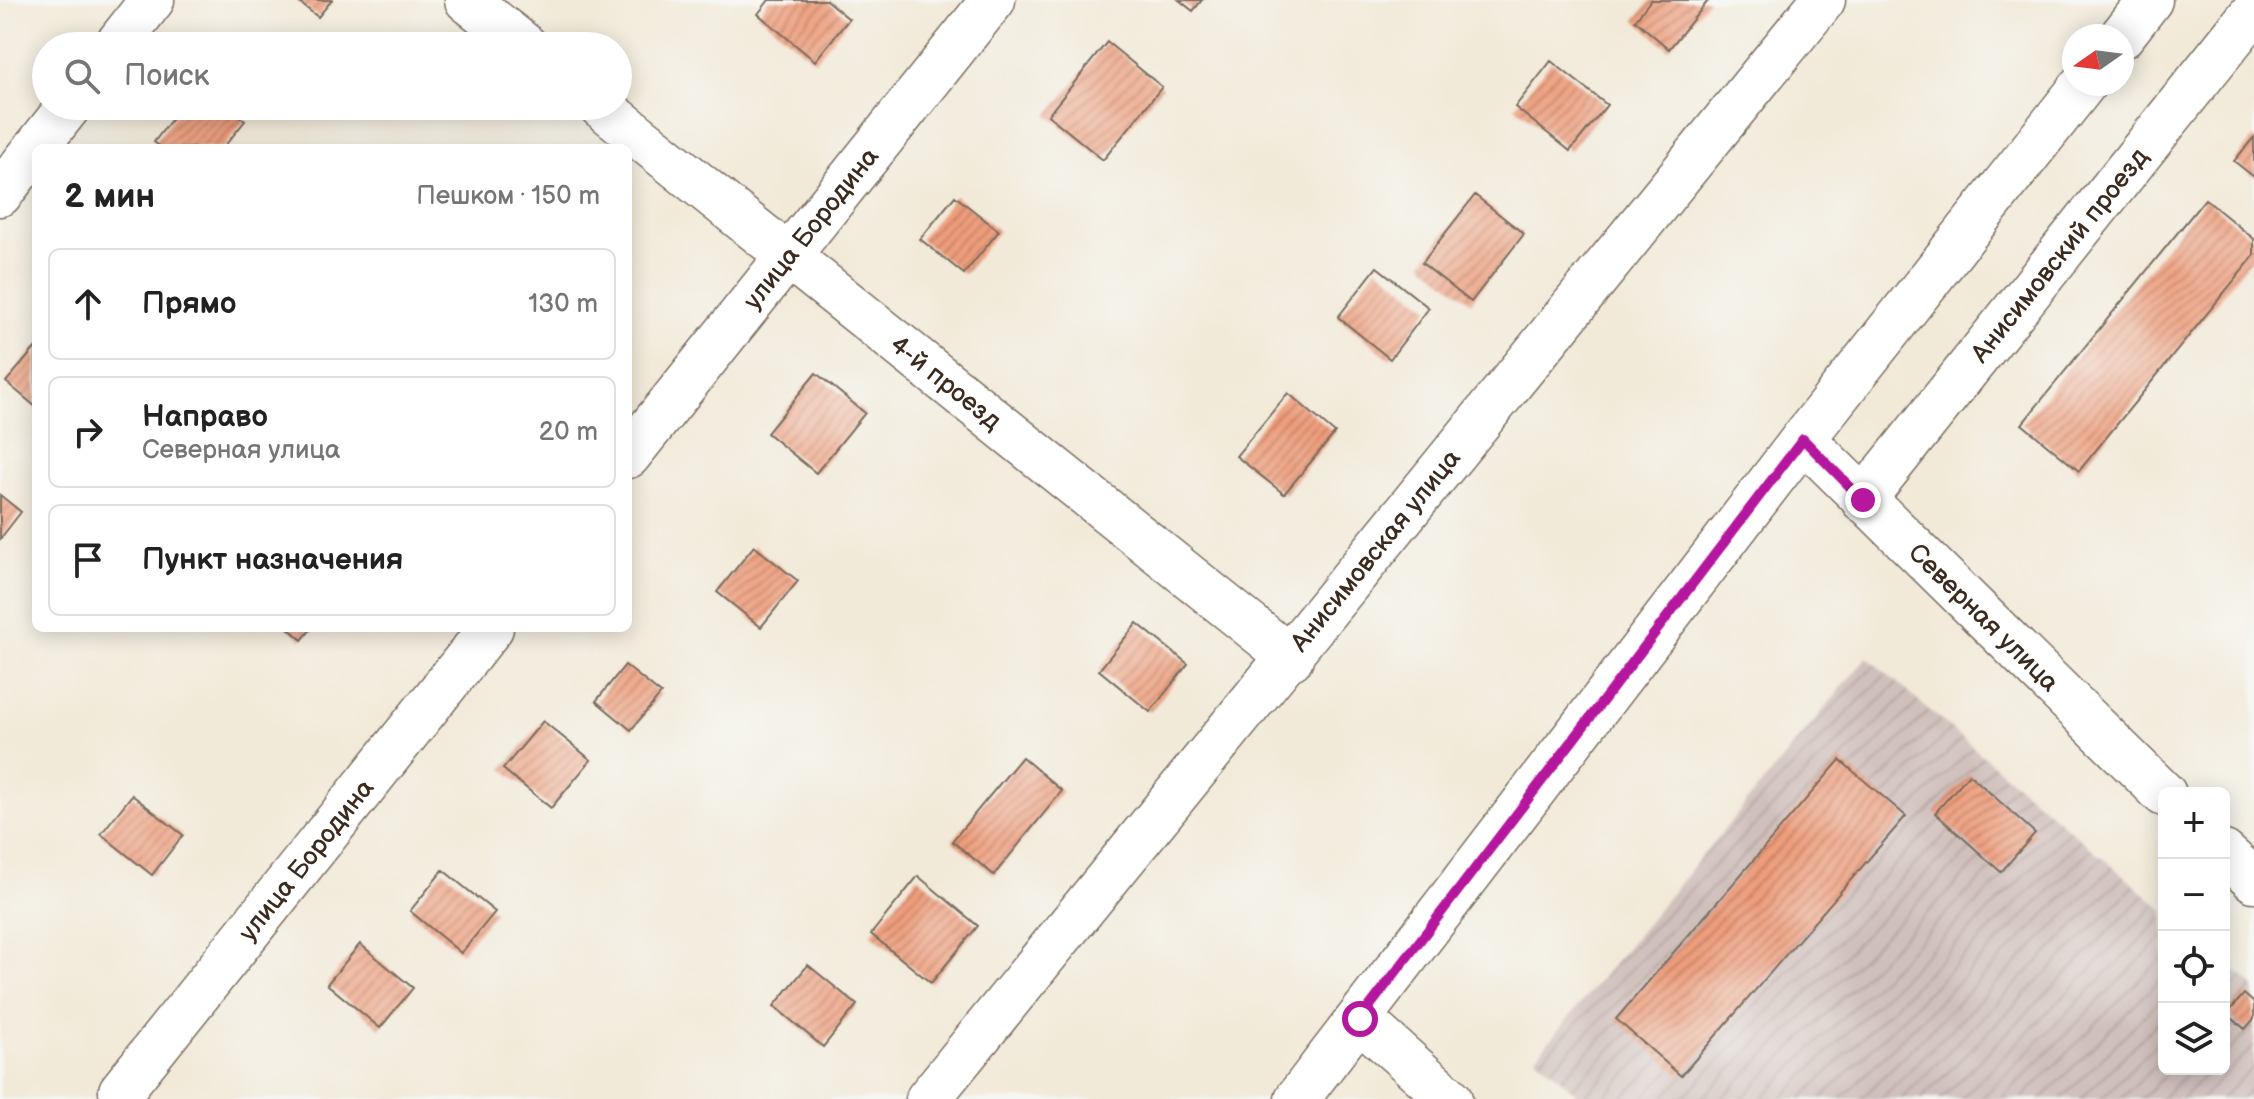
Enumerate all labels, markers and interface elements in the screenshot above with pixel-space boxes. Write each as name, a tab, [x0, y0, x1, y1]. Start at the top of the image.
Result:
north arrow	[2062, 24, 2134, 96]
search box	[32, 32, 632, 120]
icon: search	[60, 54, 104, 98]
text: Поиск	[124, 58, 210, 94]
street label: улица Бородина	[737, 142, 886, 316]
street label: Анисимовский проезд	[1965, 142, 2155, 370]
text: 2 мин	[64, 176, 155, 217]
text: Пешком · 150 m	[416, 181, 600, 212]
icon: ahead	[66, 282, 110, 326]
text: Прямо	[142, 286, 236, 322]
text: 130 m	[528, 289, 598, 320]
street label: 4-й проезд	[883, 330, 1007, 437]
text: Направо	[142, 399, 268, 435]
icon: right	[66, 410, 110, 454]
text: 20 m	[539, 417, 598, 448]
text: Северная улица	[142, 435, 340, 466]
street label: Анисимовская улица	[1284, 444, 1468, 659]
route end	[1845, 482, 1881, 518]
icon: arrive	[66, 538, 110, 582]
street label: Северная улица	[1901, 538, 2065, 699]
text: Пункт назначения	[142, 542, 403, 578]
street label: улица Бородина	[233, 773, 381, 948]
map controls	[2158, 787, 2230, 1075]
button: +	[2158, 787, 2230, 859]
button: −	[2158, 859, 2230, 931]
button: locate	[2158, 931, 2230, 1003]
route start	[1342, 1001, 1378, 1037]
button: layers	[2158, 1003, 2230, 1075]

